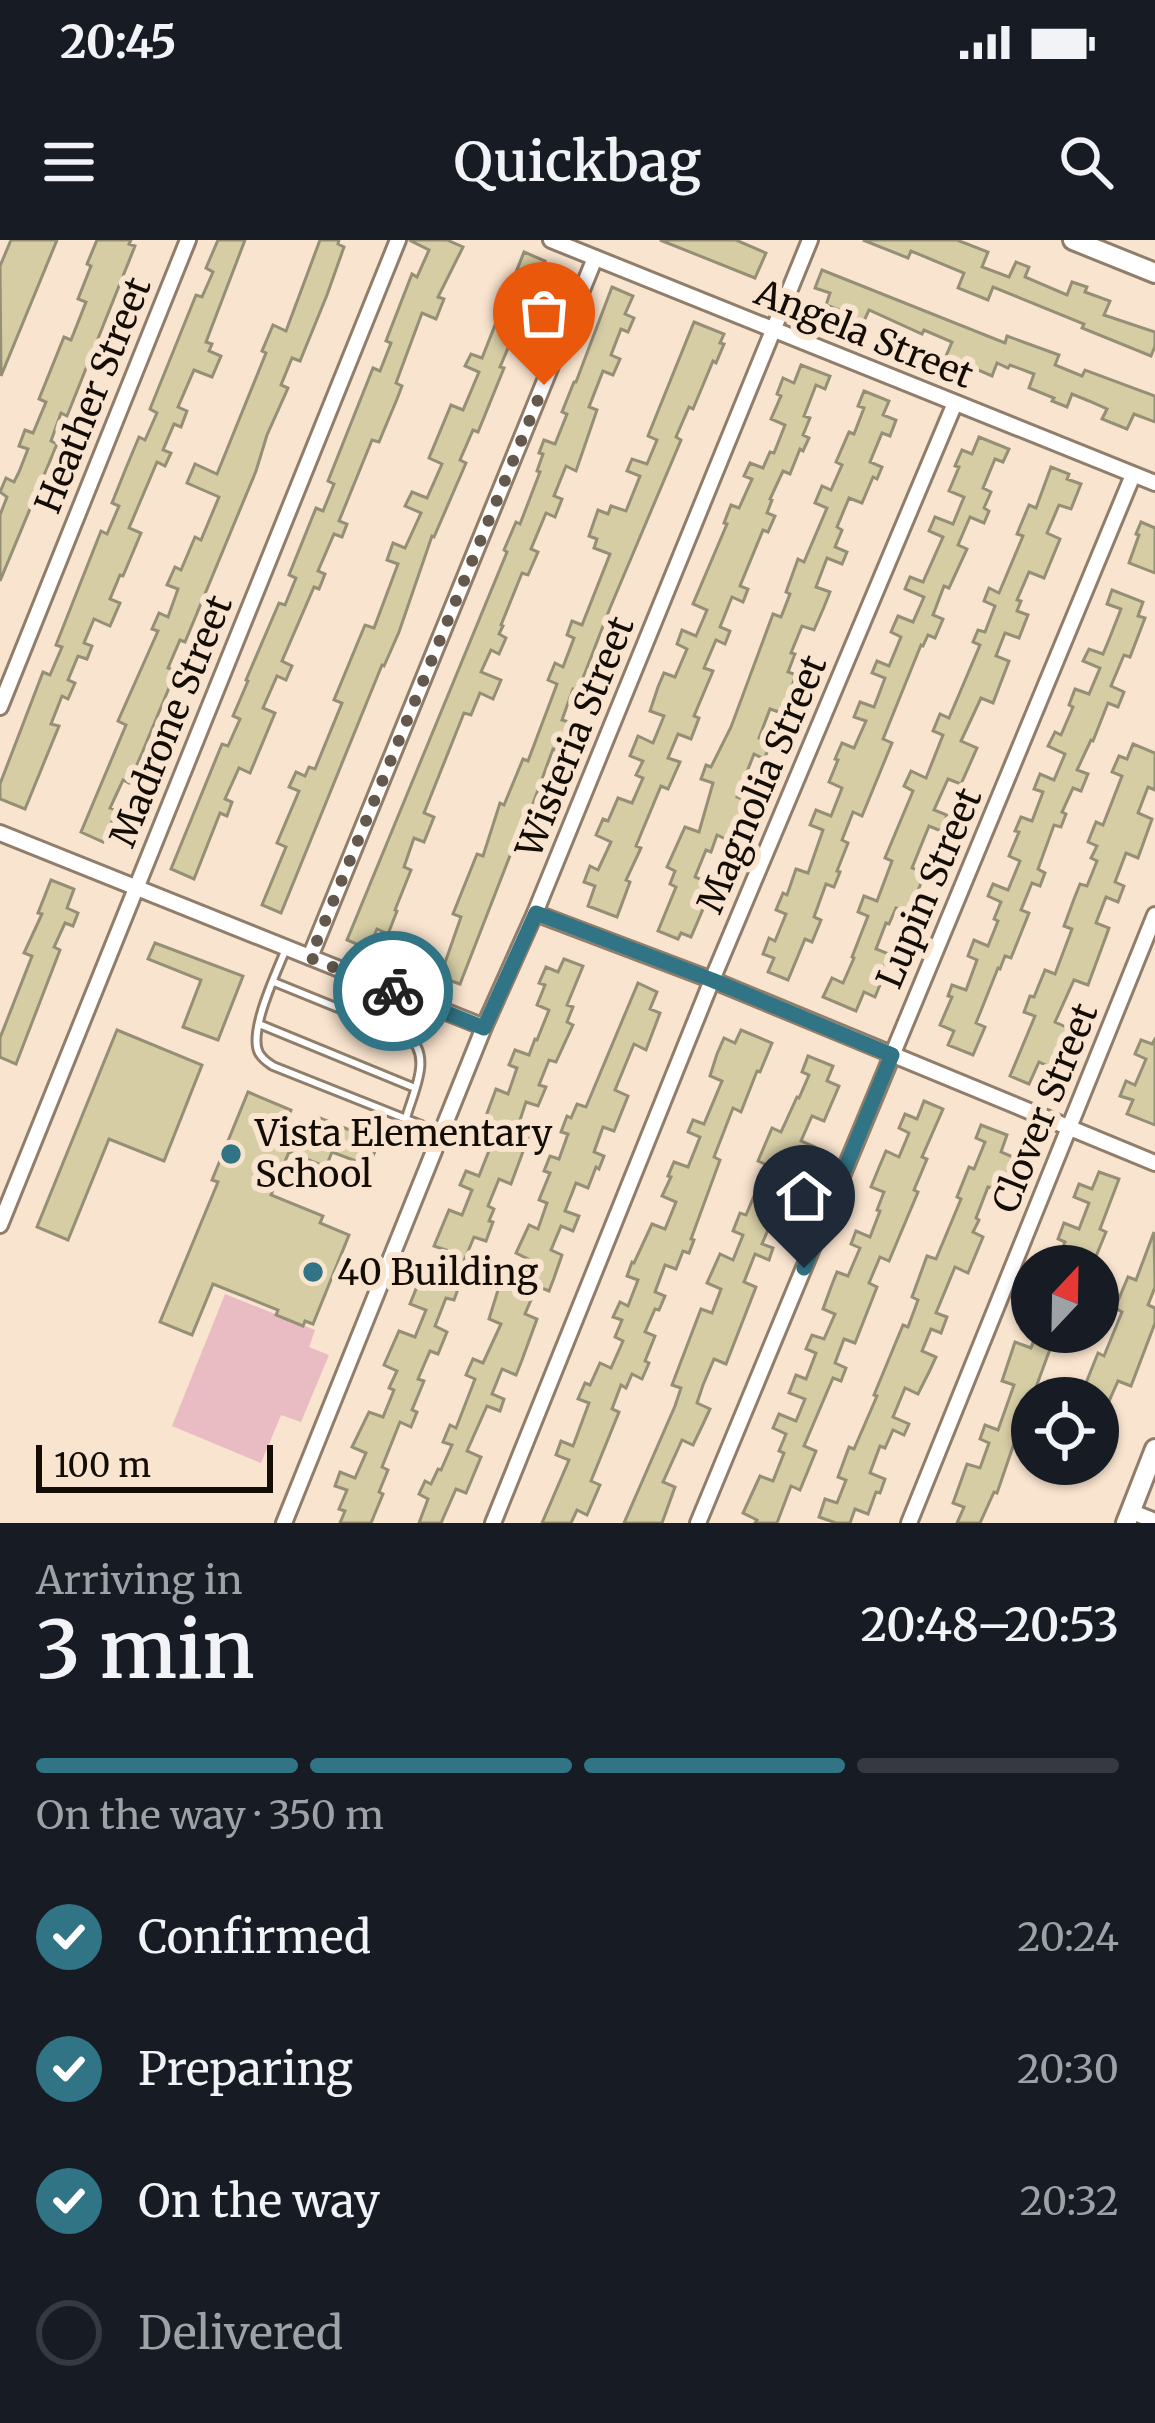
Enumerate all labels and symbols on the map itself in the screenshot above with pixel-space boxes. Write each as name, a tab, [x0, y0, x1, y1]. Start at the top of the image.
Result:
pin	[493, 262, 595, 385]
street label: Angela Street	[748, 269, 980, 398]
street label: Heather Street	[25, 271, 161, 519]
street label: Madrone Street	[100, 589, 242, 853]
street label: Wisteria Street	[506, 610, 644, 865]
street label: Magnolia Street	[687, 648, 837, 920]
street label: Lupin Street	[867, 781, 991, 995]
courier	[333, 931, 453, 1051]
street label: Clover Street	[983, 997, 1107, 1219]
place label: Vista Elementary School	[254, 1111, 552, 1197]
marker: Vista Elementary School	[218, 1141, 244, 1167]
pin	[753, 1145, 855, 1268]
north arrow	[1011, 1245, 1119, 1353]
place label: 40 Building	[337, 1250, 539, 1295]
marker: 40 Building	[300, 1259, 326, 1285]
scale bar	[36, 1439, 273, 1492]

